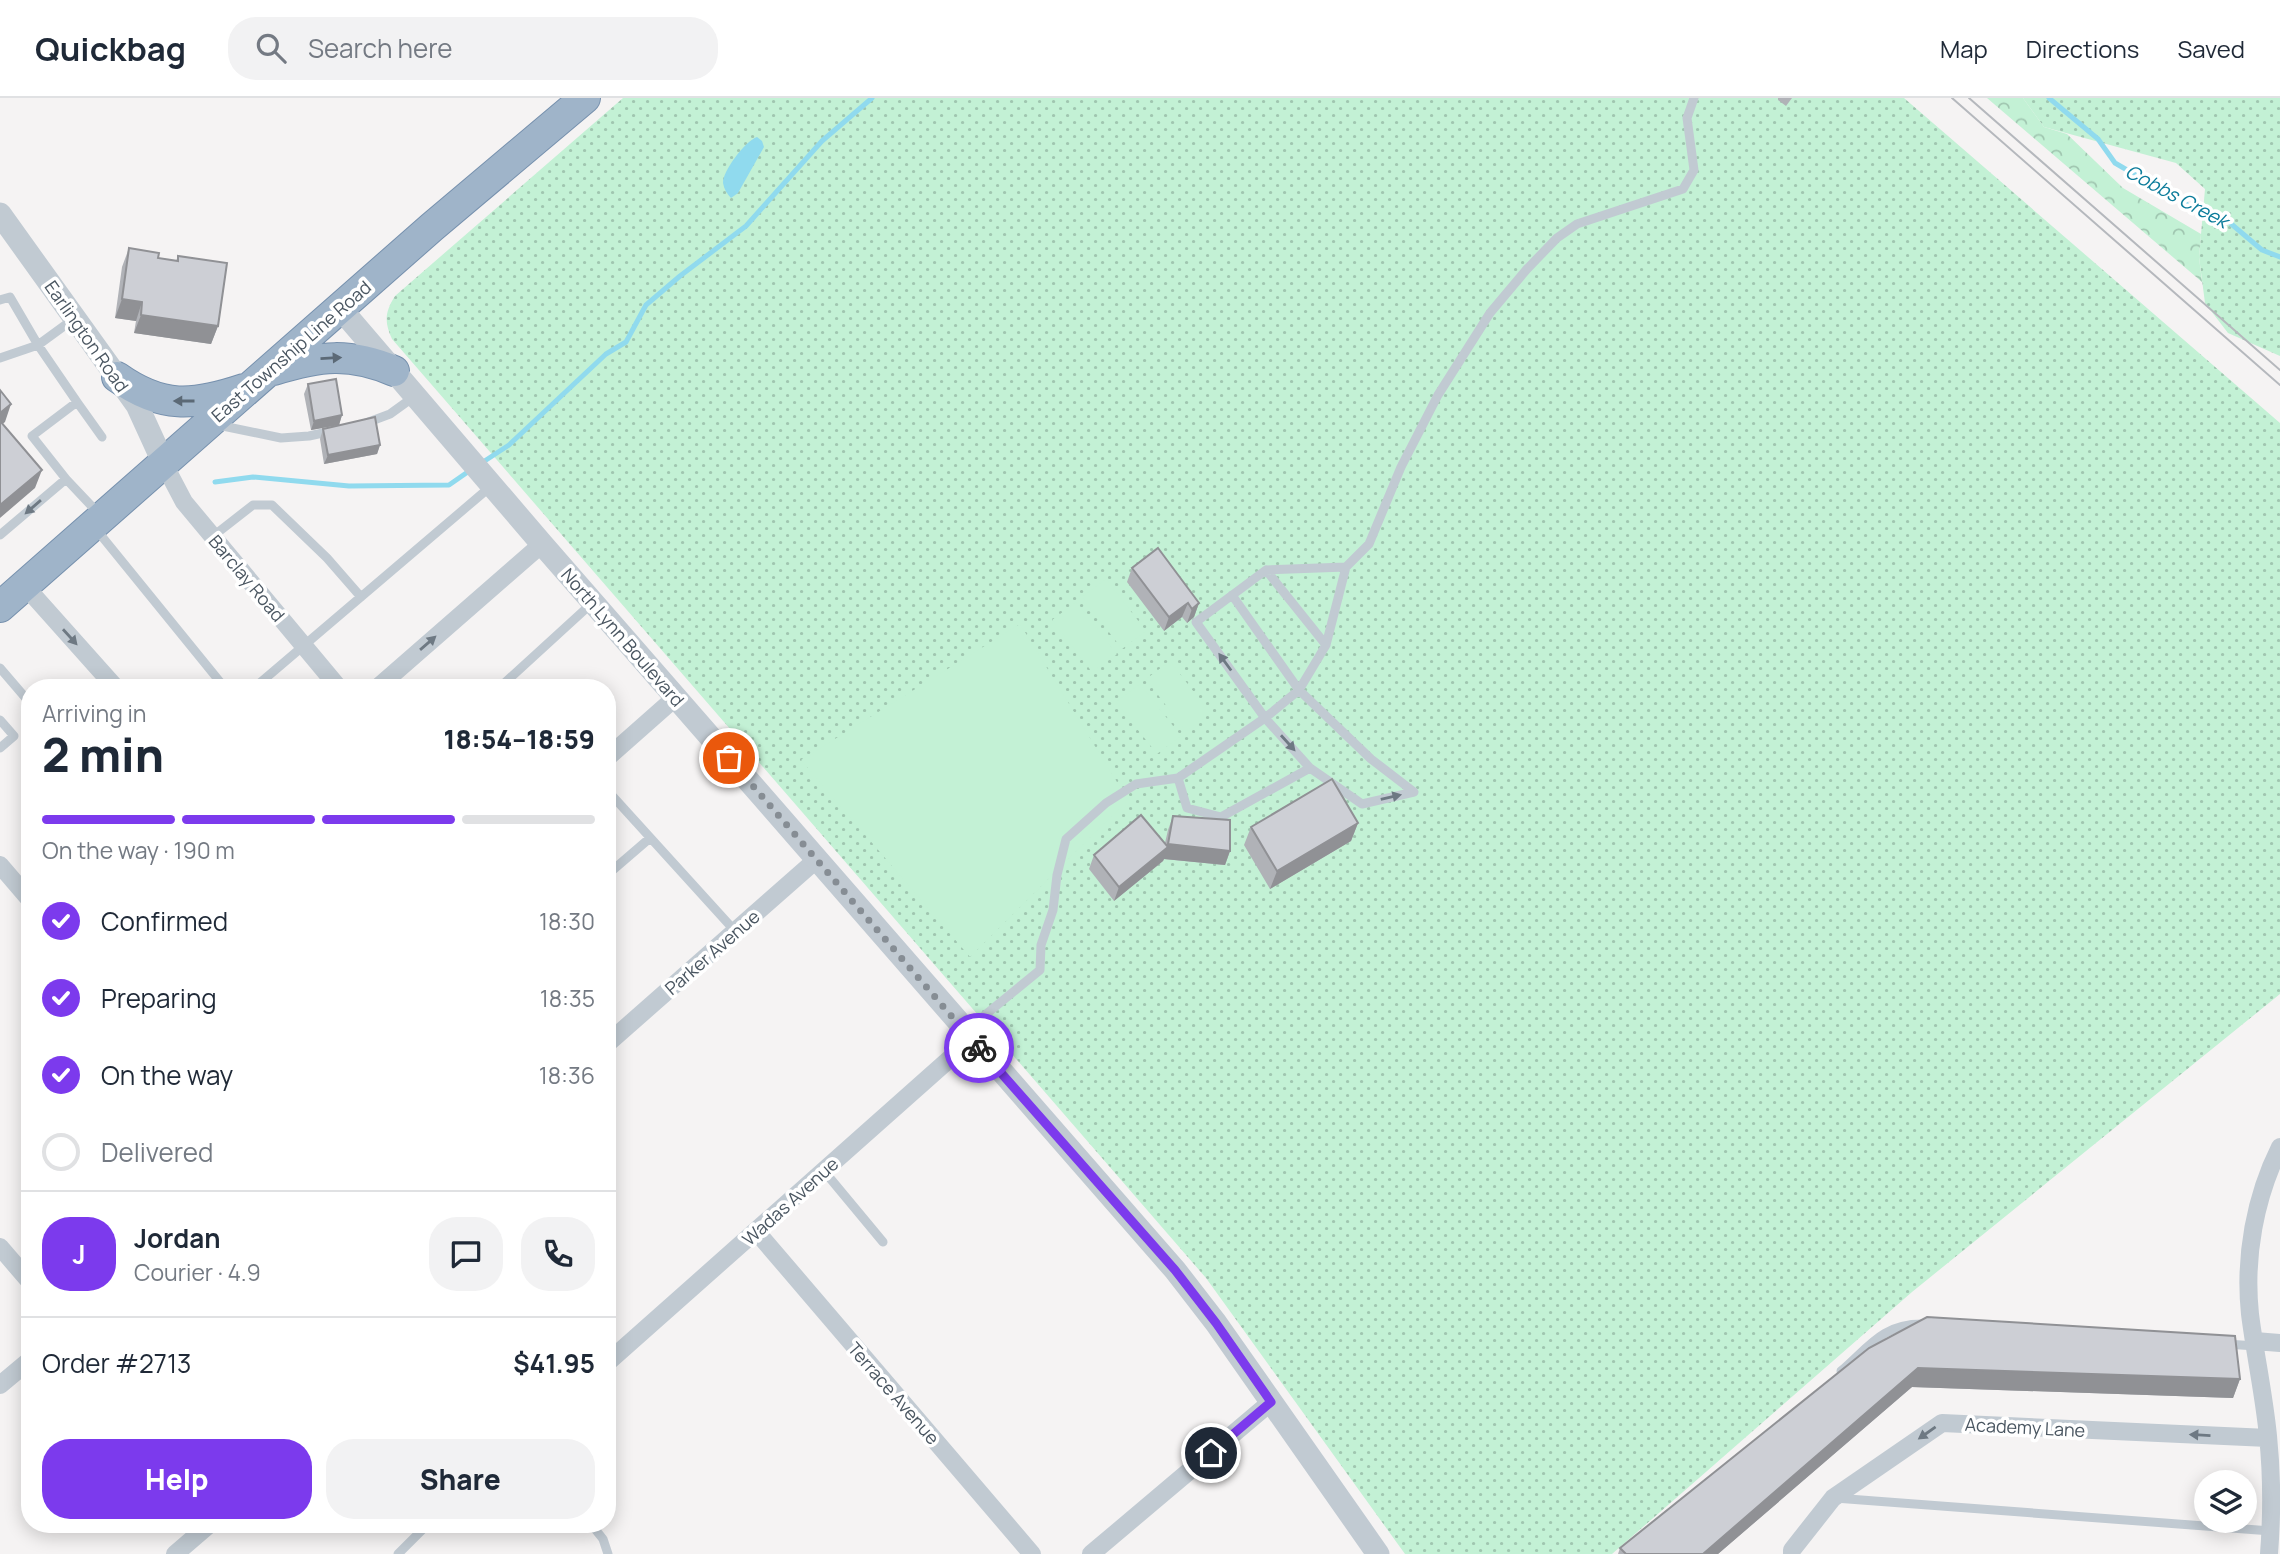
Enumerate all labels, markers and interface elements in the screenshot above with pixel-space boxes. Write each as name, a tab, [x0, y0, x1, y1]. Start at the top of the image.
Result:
search box	[228, 17, 718, 80]
text: Quickbag	[35, 26, 186, 71]
icon: search	[252, 29, 290, 67]
text: Search here	[308, 30, 453, 66]
text: Map	[1940, 32, 1988, 65]
text: Directions	[2026, 32, 2139, 65]
text: Saved	[2177, 32, 2245, 65]
water label: Cobbs Creek	[2121, 158, 2235, 235]
street label: Earlington Road	[40, 275, 134, 397]
street label: East Township Line Road	[206, 275, 376, 427]
one-way arrow	[320, 353, 342, 364]
one-way arrow	[173, 395, 195, 407]
one-way arrow	[24, 499, 42, 515]
street label: Barclay Road	[204, 530, 290, 626]
street label: North Lynn Boulevard	[556, 563, 690, 711]
one-way arrow	[62, 628, 77, 645]
one-way arrow	[419, 635, 437, 651]
one-way arrow	[1218, 653, 1232, 671]
text: Arriving in	[42, 697, 147, 729]
text: 18:54–18:59	[444, 721, 595, 757]
text: 2 min	[42, 723, 164, 786]
pin	[699, 728, 759, 788]
one-way arrow	[1279, 734, 1295, 751]
icon: bag	[710, 739, 748, 777]
one-way arrow	[1380, 791, 1402, 802]
text: On the way · 190 m	[42, 834, 235, 866]
icon: check	[42, 902, 80, 940]
text: Confirmed	[101, 903, 228, 939]
street label: Parker Avenue	[660, 904, 764, 1000]
text: 18:30	[539, 905, 595, 937]
icon: check	[42, 979, 80, 1017]
text: Preparing	[101, 980, 217, 1016]
text: 18:35	[540, 982, 595, 1014]
courier	[944, 1013, 1014, 1083]
icon: bike	[960, 1029, 998, 1067]
icon: check	[42, 1056, 80, 1094]
text: On the way	[101, 1057, 233, 1093]
text: 18:36	[539, 1059, 595, 1091]
text: Delivered	[101, 1134, 213, 1170]
street label: Wadas Avenue	[737, 1151, 843, 1251]
button: chat	[429, 1217, 503, 1291]
button: phone	[521, 1217, 595, 1291]
text: Jordan	[134, 1220, 220, 1256]
text: J	[72, 1236, 86, 1272]
text: Courier · 4.9	[134, 1256, 261, 1288]
street label: Terrace Avenue	[843, 1337, 945, 1449]
text: Order #2713	[42, 1345, 191, 1381]
text: $41.95	[513, 1345, 595, 1381]
street label: Academy Lane	[1964, 1412, 2086, 1442]
pin	[1181, 1423, 1241, 1483]
one-way arrow	[1917, 1427, 1937, 1440]
one-way arrow	[2189, 1429, 2211, 1440]
icon: home	[1192, 1434, 1230, 1472]
button: Help	[42, 1439, 312, 1519]
button: Share	[326, 1439, 595, 1519]
map controls	[2194, 1470, 2257, 1533]
button: layers	[2194, 1470, 2257, 1533]

